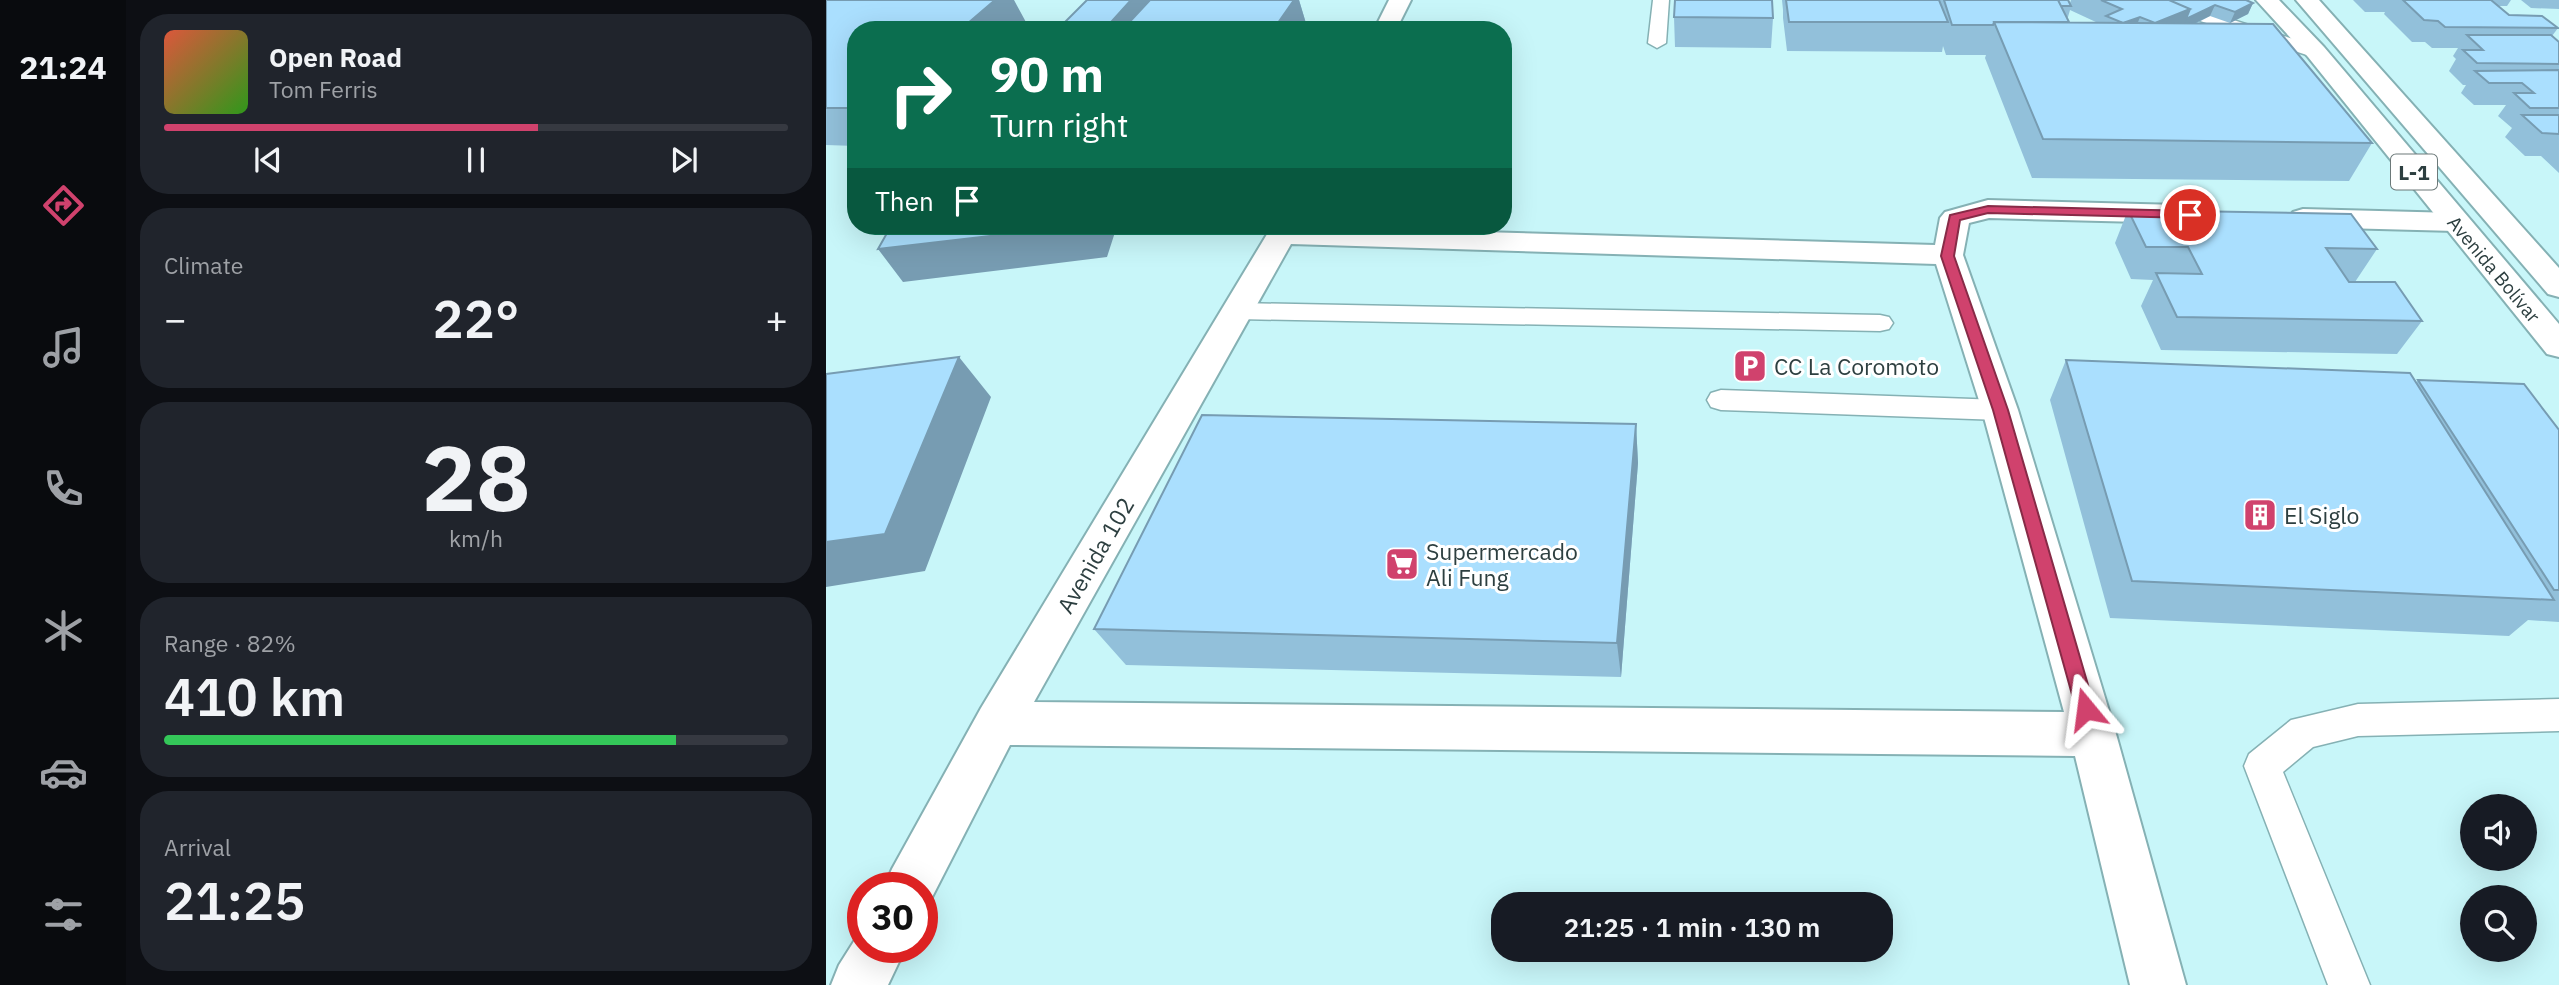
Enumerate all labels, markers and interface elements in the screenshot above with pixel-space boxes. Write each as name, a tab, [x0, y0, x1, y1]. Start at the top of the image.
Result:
text: Open Road	[269, 40, 402, 74]
text: 90 m	[990, 42, 1104, 105]
text: 21:24	[19, 46, 107, 88]
icon: right	[875, 49, 966, 140]
text: Tom Ferris	[269, 74, 378, 104]
text: Turn right	[990, 104, 1128, 146]
icon: previous	[249, 141, 287, 179]
icon: pause	[457, 141, 495, 179]
icon: next	[665, 141, 703, 179]
road number: L-1	[2391, 154, 2437, 190]
icon: directions	[39, 181, 88, 230]
icon: arrive	[948, 182, 986, 220]
text: Then	[875, 184, 934, 218]
pin	[2160, 185, 2220, 245]
icon: arrive	[2171, 196, 2209, 234]
street label: Avenida Bolívar	[2442, 211, 2546, 327]
text: Climate	[164, 250, 243, 280]
text: 22°	[433, 285, 519, 352]
text: −	[164, 294, 187, 343]
text: +	[765, 294, 788, 343]
icon: music	[39, 323, 88, 372]
parking icon: CC La Coromoto	[1731, 347, 1769, 385]
place label: CC La Coromoto	[1774, 351, 1939, 381]
text: 28	[421, 418, 531, 536]
icon: phone	[39, 464, 88, 513]
street label: Avenida 102	[1050, 492, 1140, 618]
building icon: El Siglo	[2241, 496, 2279, 534]
place label: El Siglo	[2284, 500, 2360, 530]
text: km/h	[449, 523, 503, 553]
place label: Supermercado Ali Fung	[1426, 536, 1578, 592]
supermarket icon: Supermercado Ali Fung	[1383, 545, 1421, 583]
icon: climate	[39, 606, 88, 655]
text: Range · 82%	[164, 628, 296, 658]
text: 410 km	[164, 663, 345, 730]
position arrow	[2049, 672, 2123, 746]
icon: car	[39, 748, 88, 797]
map controls	[2460, 794, 2537, 962]
button: sound	[2460, 794, 2537, 871]
text: Arrival	[164, 832, 231, 862]
text: 21:25	[164, 867, 305, 934]
speed limit sign: 30	[847, 872, 938, 963]
button: search	[2460, 885, 2537, 962]
icon: filters	[39, 890, 88, 939]
text: 21:25 · 1 min · 130 m	[1564, 910, 1820, 944]

